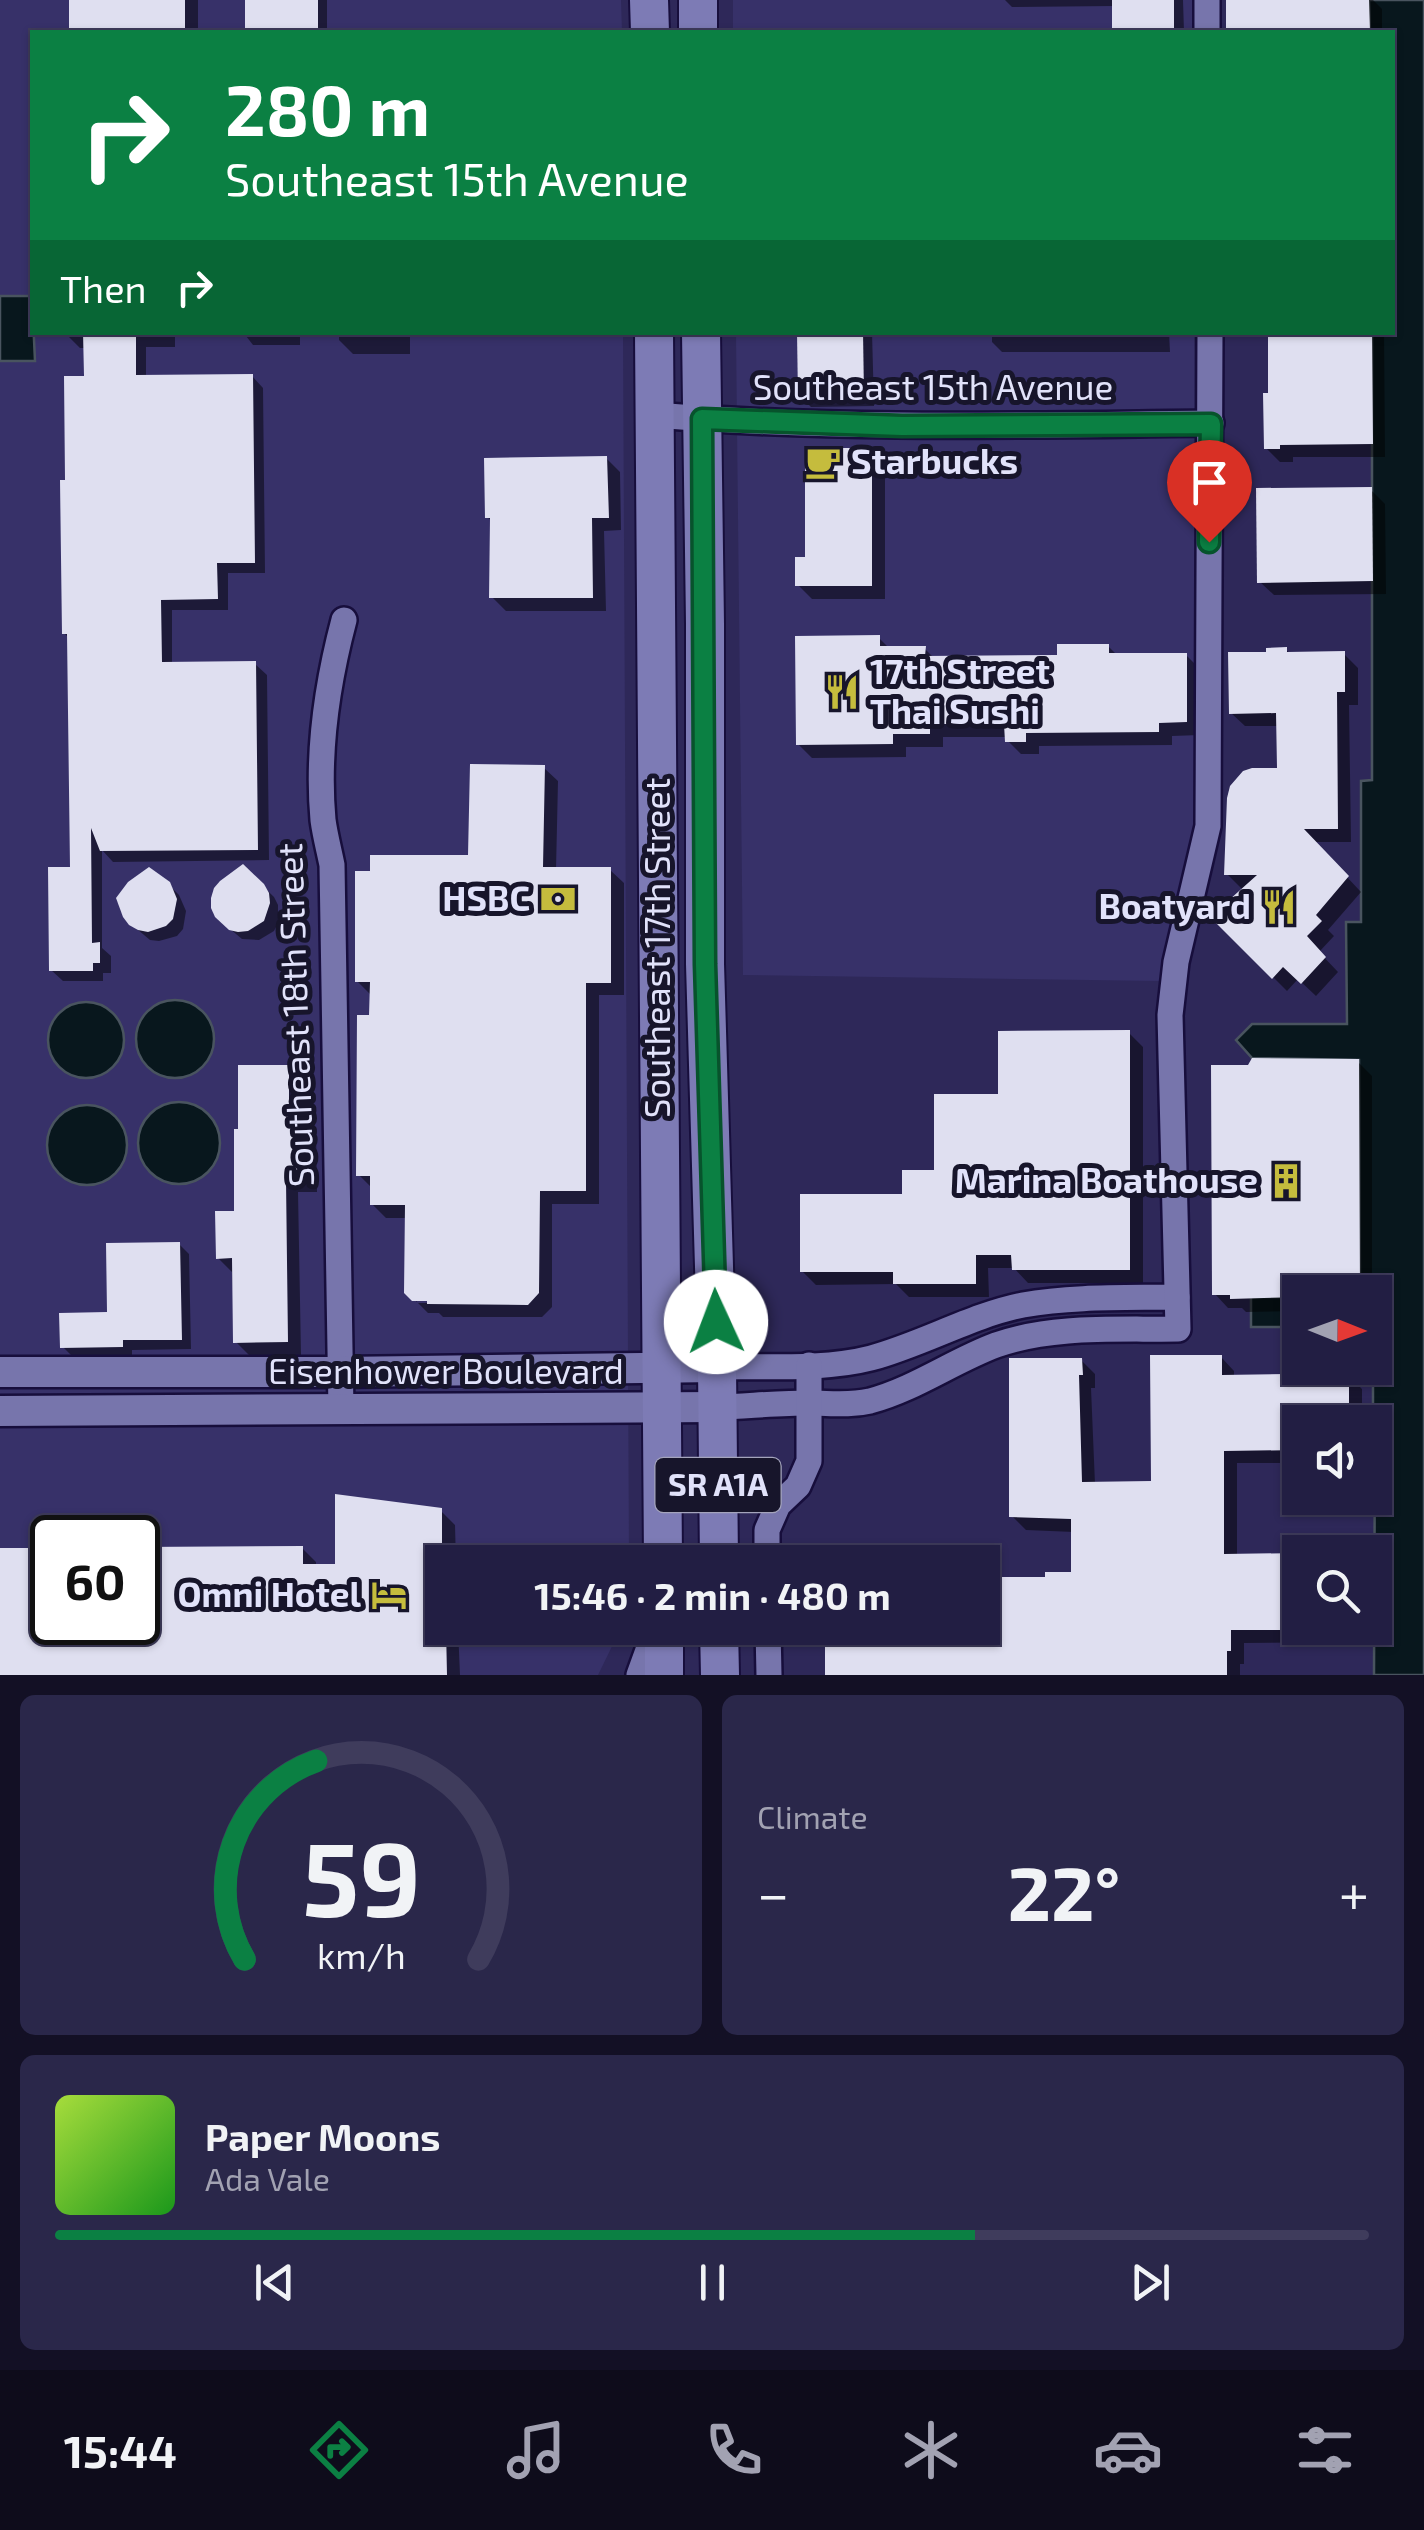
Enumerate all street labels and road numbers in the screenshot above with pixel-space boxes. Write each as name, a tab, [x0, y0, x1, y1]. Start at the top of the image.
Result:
street label: Southeast 15th Avenue	[753, 365, 1113, 407]
street label: Southeast 17th Street	[635, 778, 677, 1118]
street label: Southeast 18th Street	[267, 842, 321, 1188]
street label: Eisenhower Boulevard	[268, 1349, 624, 1391]
road number: SR A1A	[656, 1458, 780, 1512]

